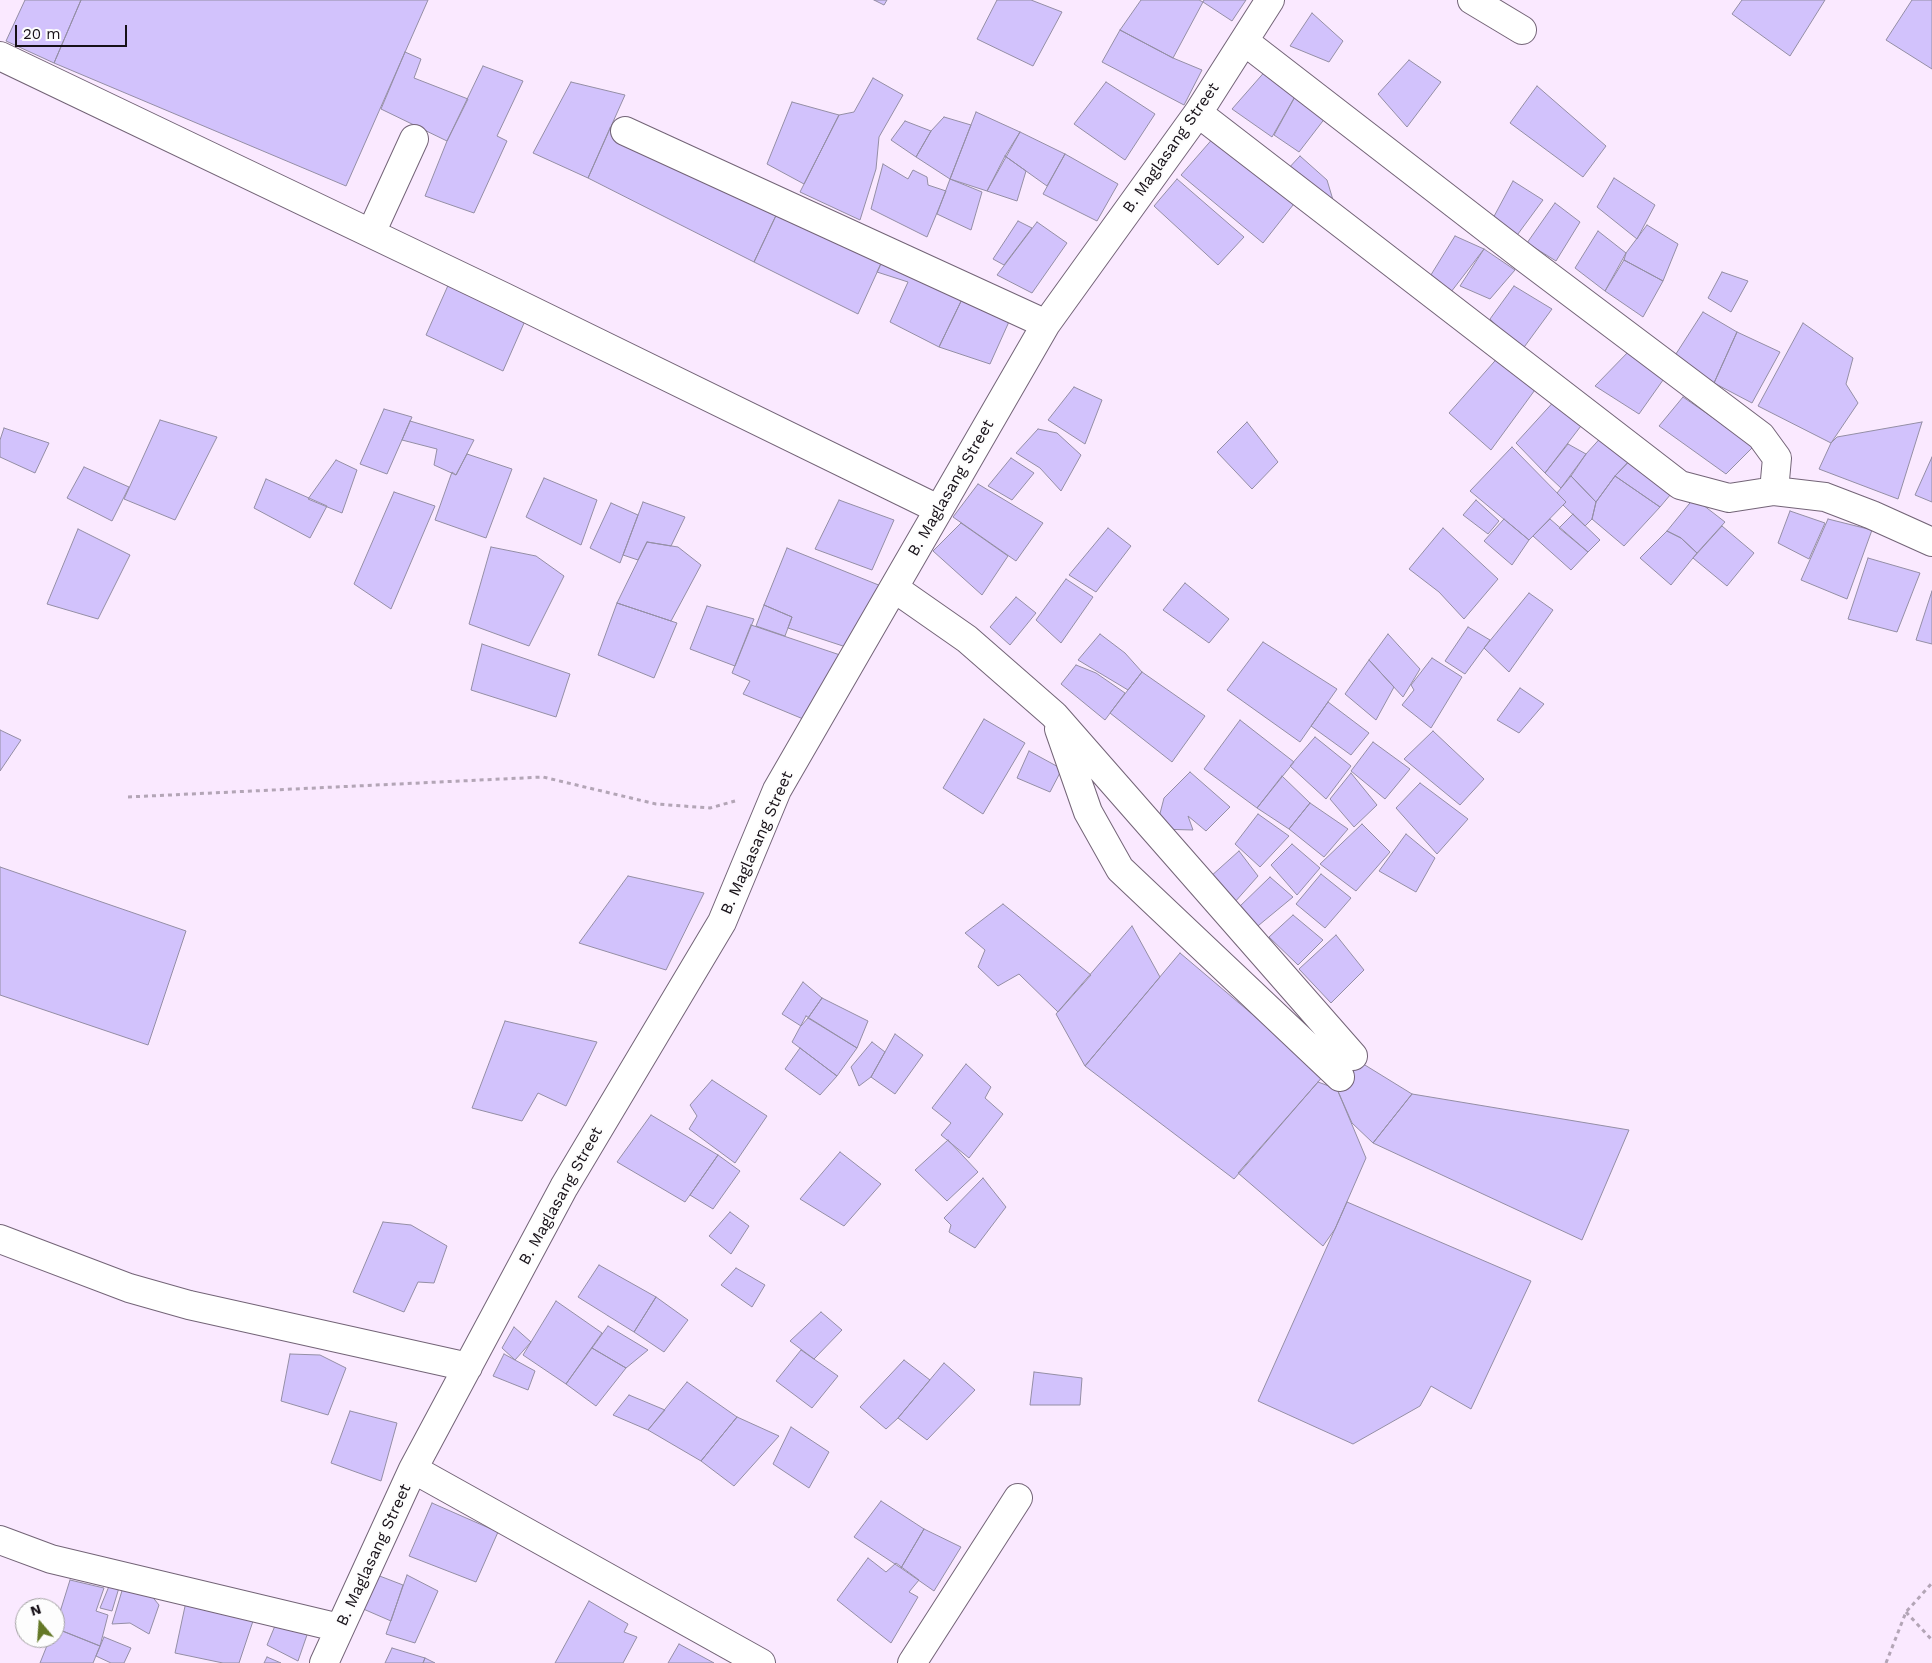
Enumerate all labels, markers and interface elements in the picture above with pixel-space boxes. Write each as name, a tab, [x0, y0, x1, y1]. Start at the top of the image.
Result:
scale bar	[18, 15, 130, 47]
text: 20 m	[23, 25, 61, 43]
street label: B. Maglasang Street	[1119, 79, 1223, 217]
street label: B. Maglasang Street	[904, 416, 998, 560]
street label: B. Maglasang Street	[717, 768, 797, 918]
street label: B. Maglasang Street	[515, 1124, 607, 1268]
street label: B. Maglasang Street	[333, 1481, 415, 1629]
north arrow	[15, 1598, 65, 1648]
text: N	[28, 1600, 43, 1619]

